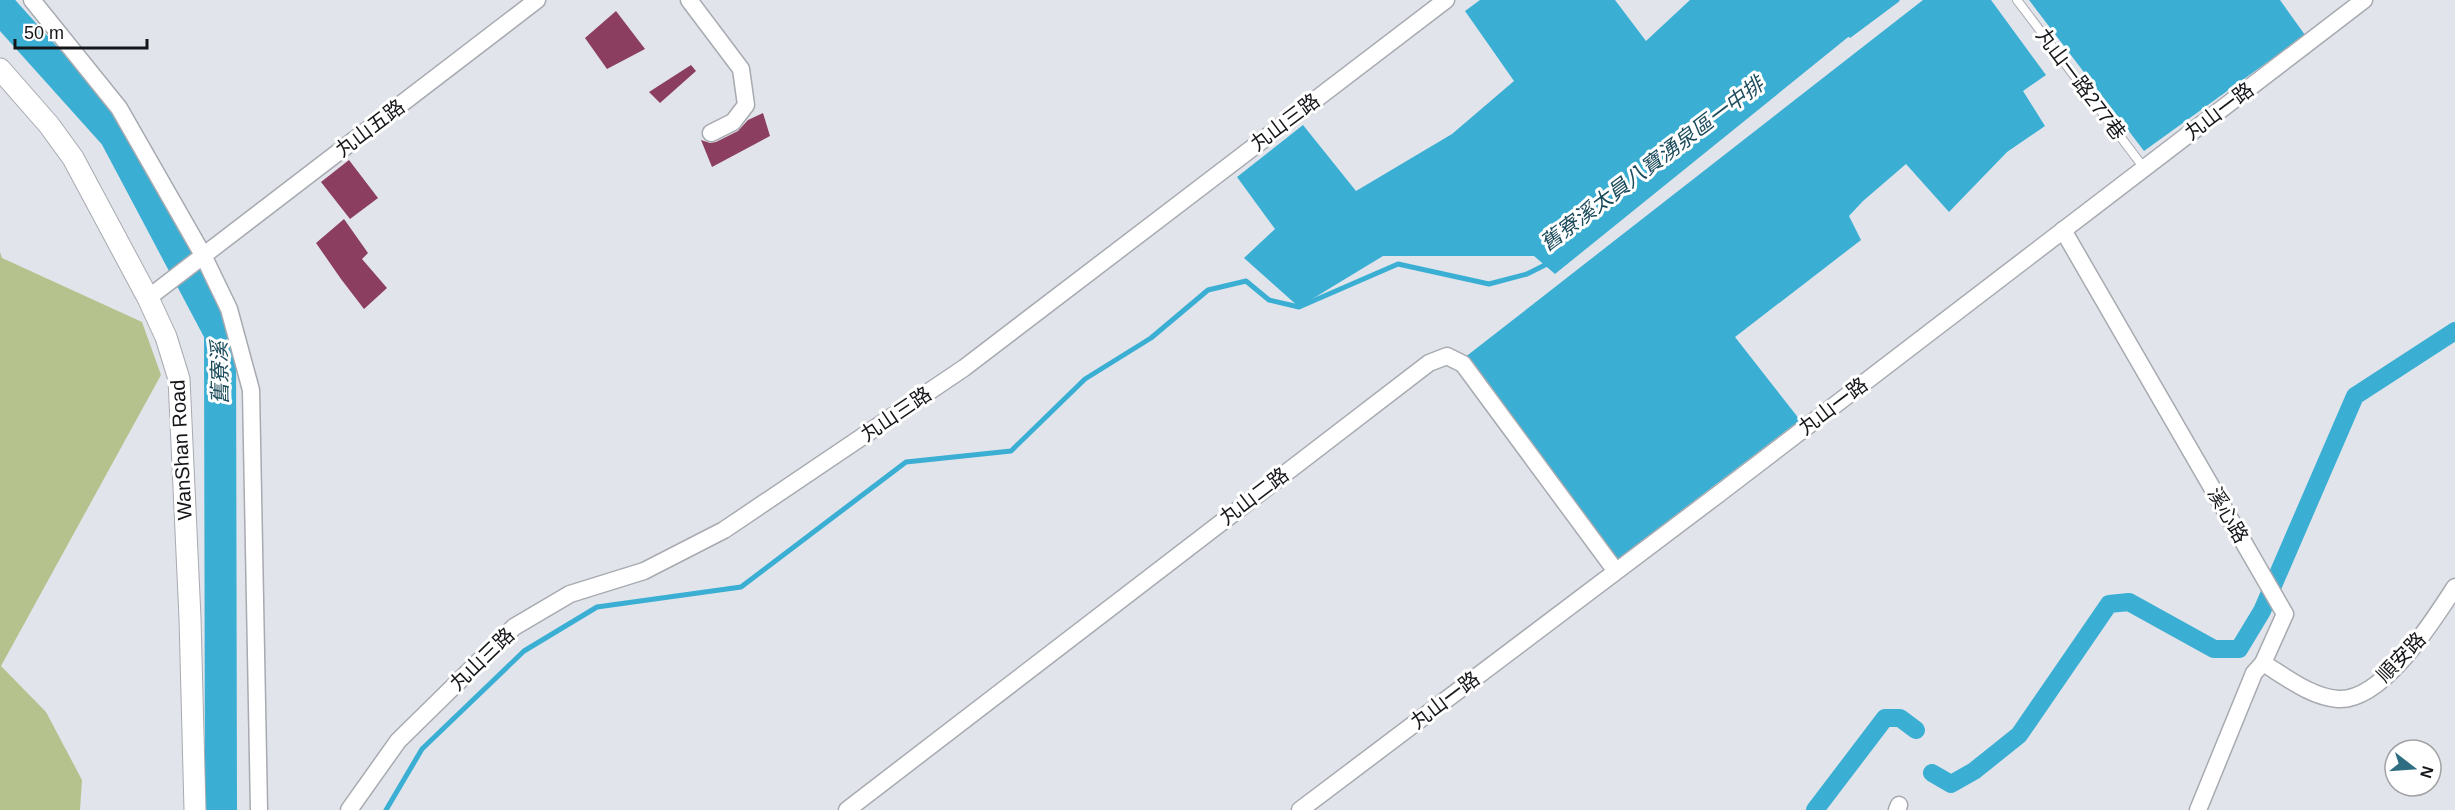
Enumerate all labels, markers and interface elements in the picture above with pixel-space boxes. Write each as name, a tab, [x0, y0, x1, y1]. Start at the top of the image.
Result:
scale bar	[15, 12, 147, 50]
text: 50 m	[24, 23, 64, 43]
street label: 丸山一路277巷	[2032, 24, 2130, 144]
water label: 舊寮溪太員八寶湧泉區一中排	[1536, 70, 1770, 255]
street label: 丸山一路	[2180, 78, 2258, 144]
street label: 丸山三路	[1246, 89, 1324, 155]
street label: 丸山五路	[331, 95, 409, 161]
water label: 舊寮溪	[207, 338, 232, 405]
street label: 丸山一路	[1794, 373, 1872, 439]
street label: WanShan Road	[166, 379, 196, 521]
street label: 丸山三路	[857, 383, 935, 445]
street label: 丸山二路	[1215, 463, 1293, 529]
street label: 溪心路	[2203, 484, 2253, 546]
street label: 丸山三路	[446, 623, 518, 695]
street label: 順安路	[2372, 628, 2430, 686]
street label: 丸山一路	[1406, 667, 1484, 733]
north arrow	[2383, 738, 2443, 798]
text: N	[2417, 764, 2437, 780]

